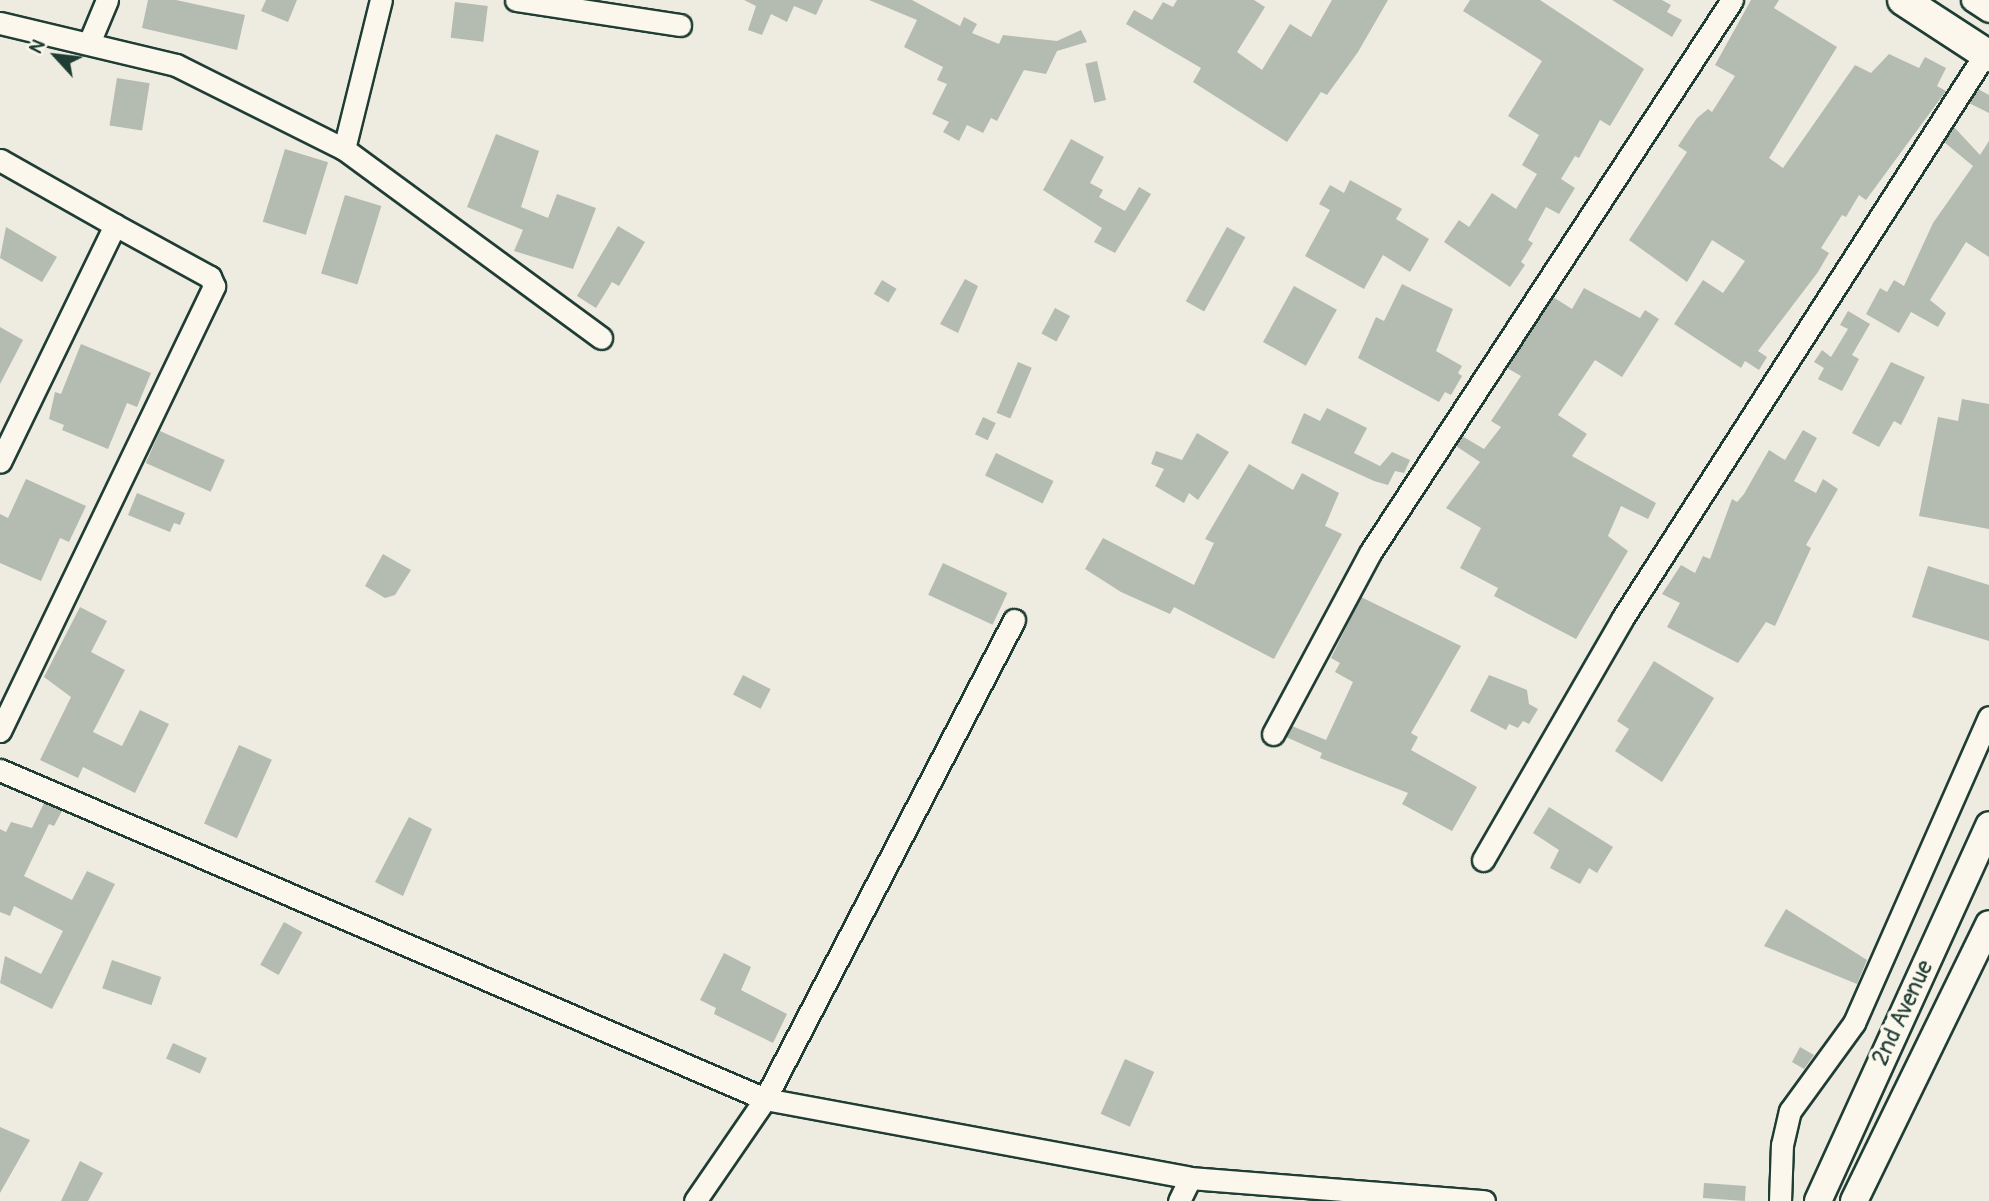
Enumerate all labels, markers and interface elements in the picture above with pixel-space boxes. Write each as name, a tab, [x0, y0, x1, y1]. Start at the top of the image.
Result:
north arrow	[21, 21, 91, 91]
text: N	[24, 35, 51, 58]
street label: 2nd Avenue	[1867, 956, 1939, 1070]

